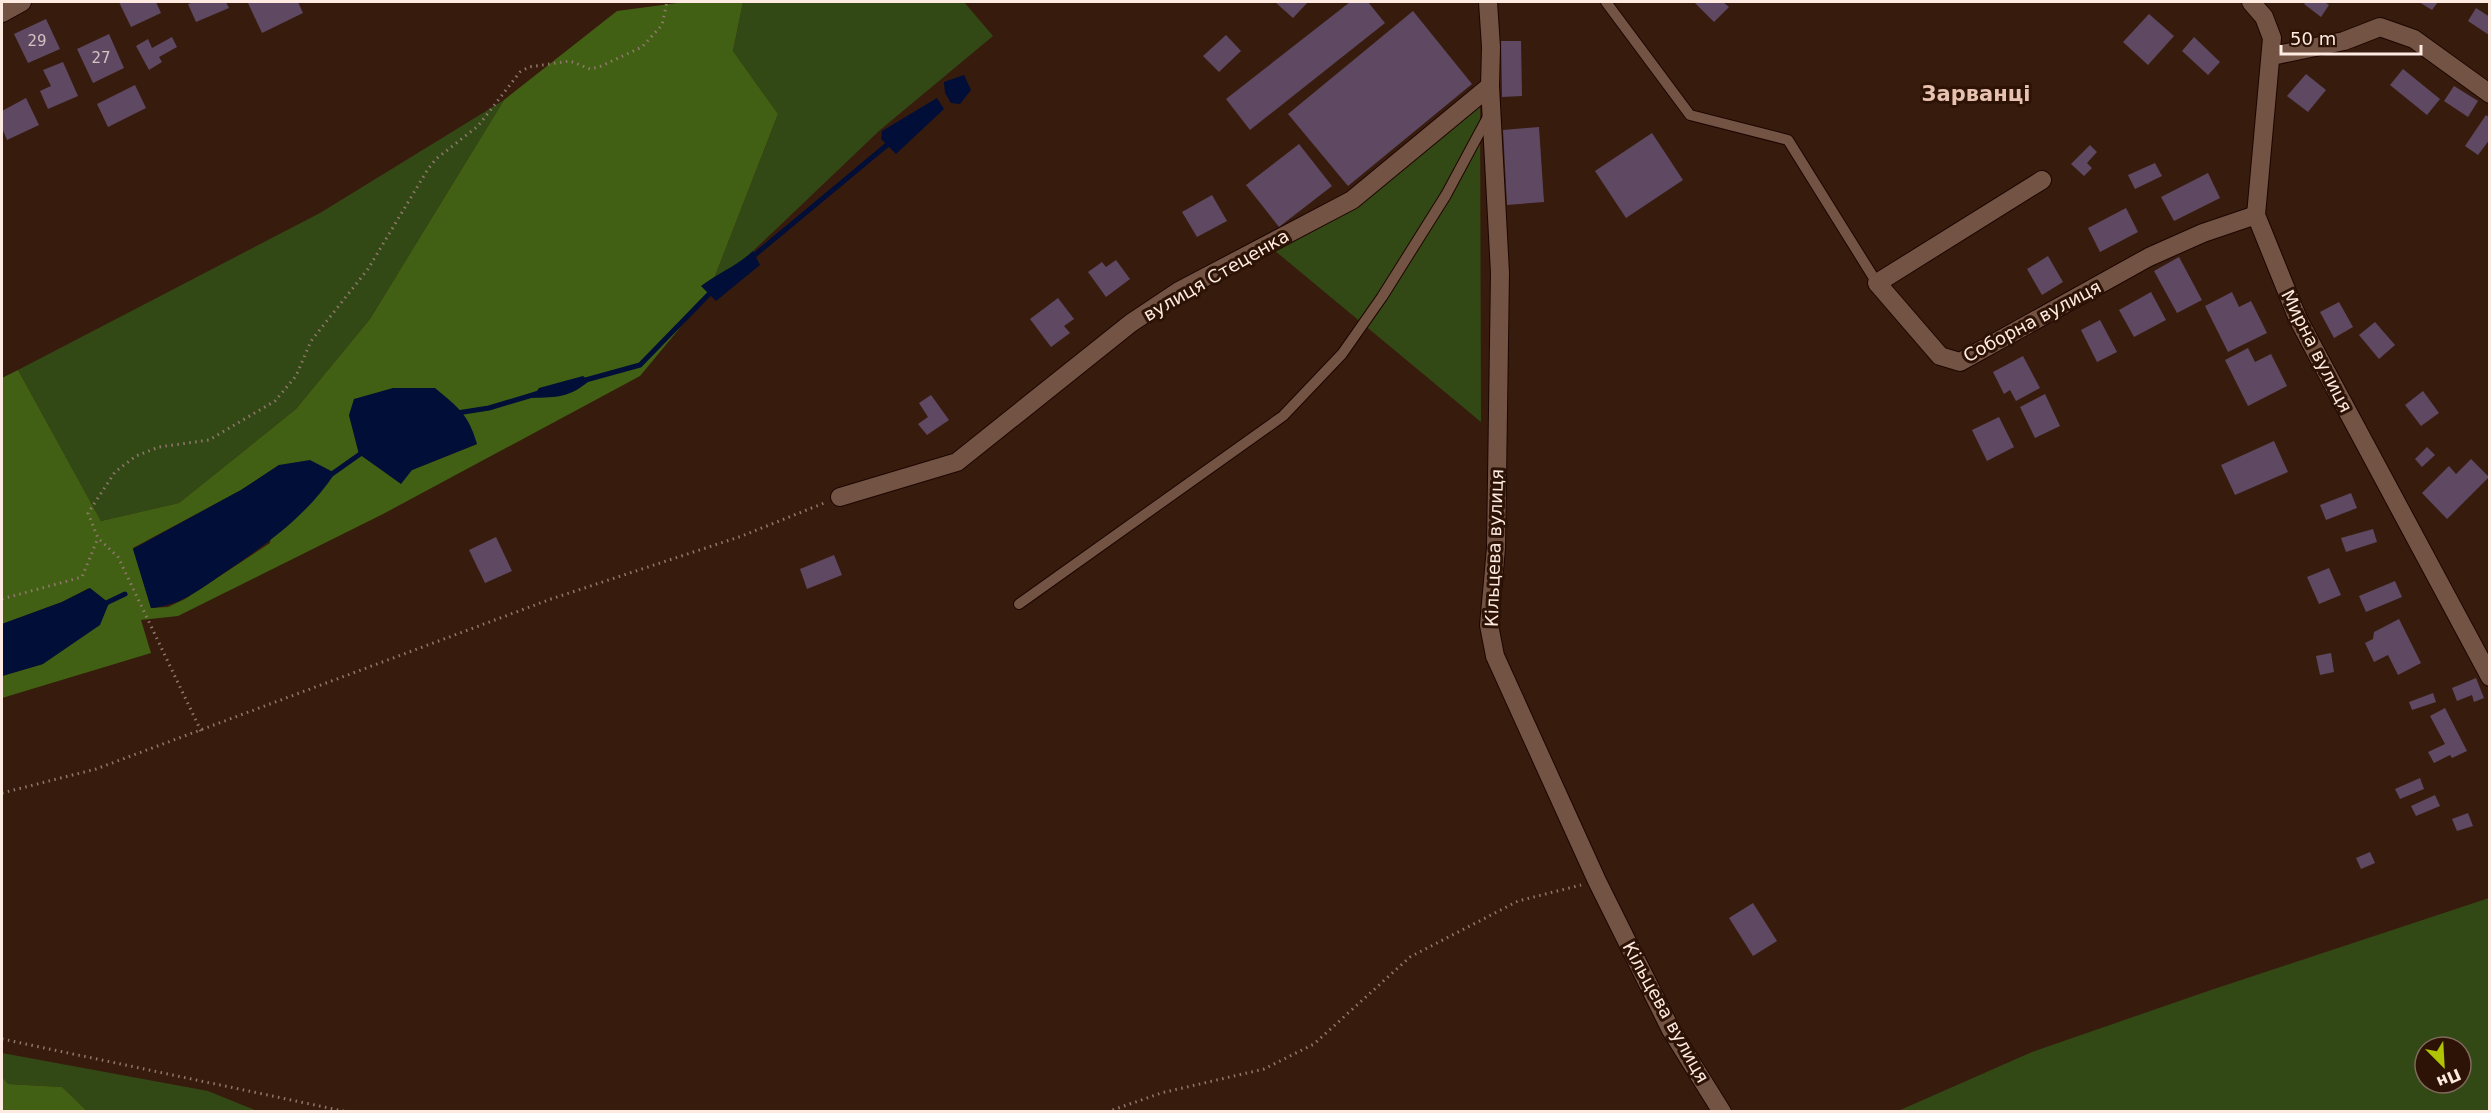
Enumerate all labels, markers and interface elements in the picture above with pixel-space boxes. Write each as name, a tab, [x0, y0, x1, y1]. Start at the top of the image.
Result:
scale bar	[2281, 18, 2420, 56]
text: 50 m	[2290, 28, 2336, 49]
house number: 29	[27, 32, 47, 50]
house number: 27	[91, 49, 111, 67]
district label: Зарванці	[1922, 82, 2030, 106]
street label: вулиця Стеценка	[1140, 225, 1292, 325]
street label: Соборна вулиця	[1959, 276, 2105, 366]
street label: Мирна вулиця	[2277, 286, 2357, 416]
street label: Кільцева вулиця	[1481, 469, 1507, 627]
street label: Кільцева вулиця	[1618, 938, 1714, 1086]
north arrow	[2413, 1035, 2473, 1095]
text: Пн	[2434, 1065, 2464, 1092]

